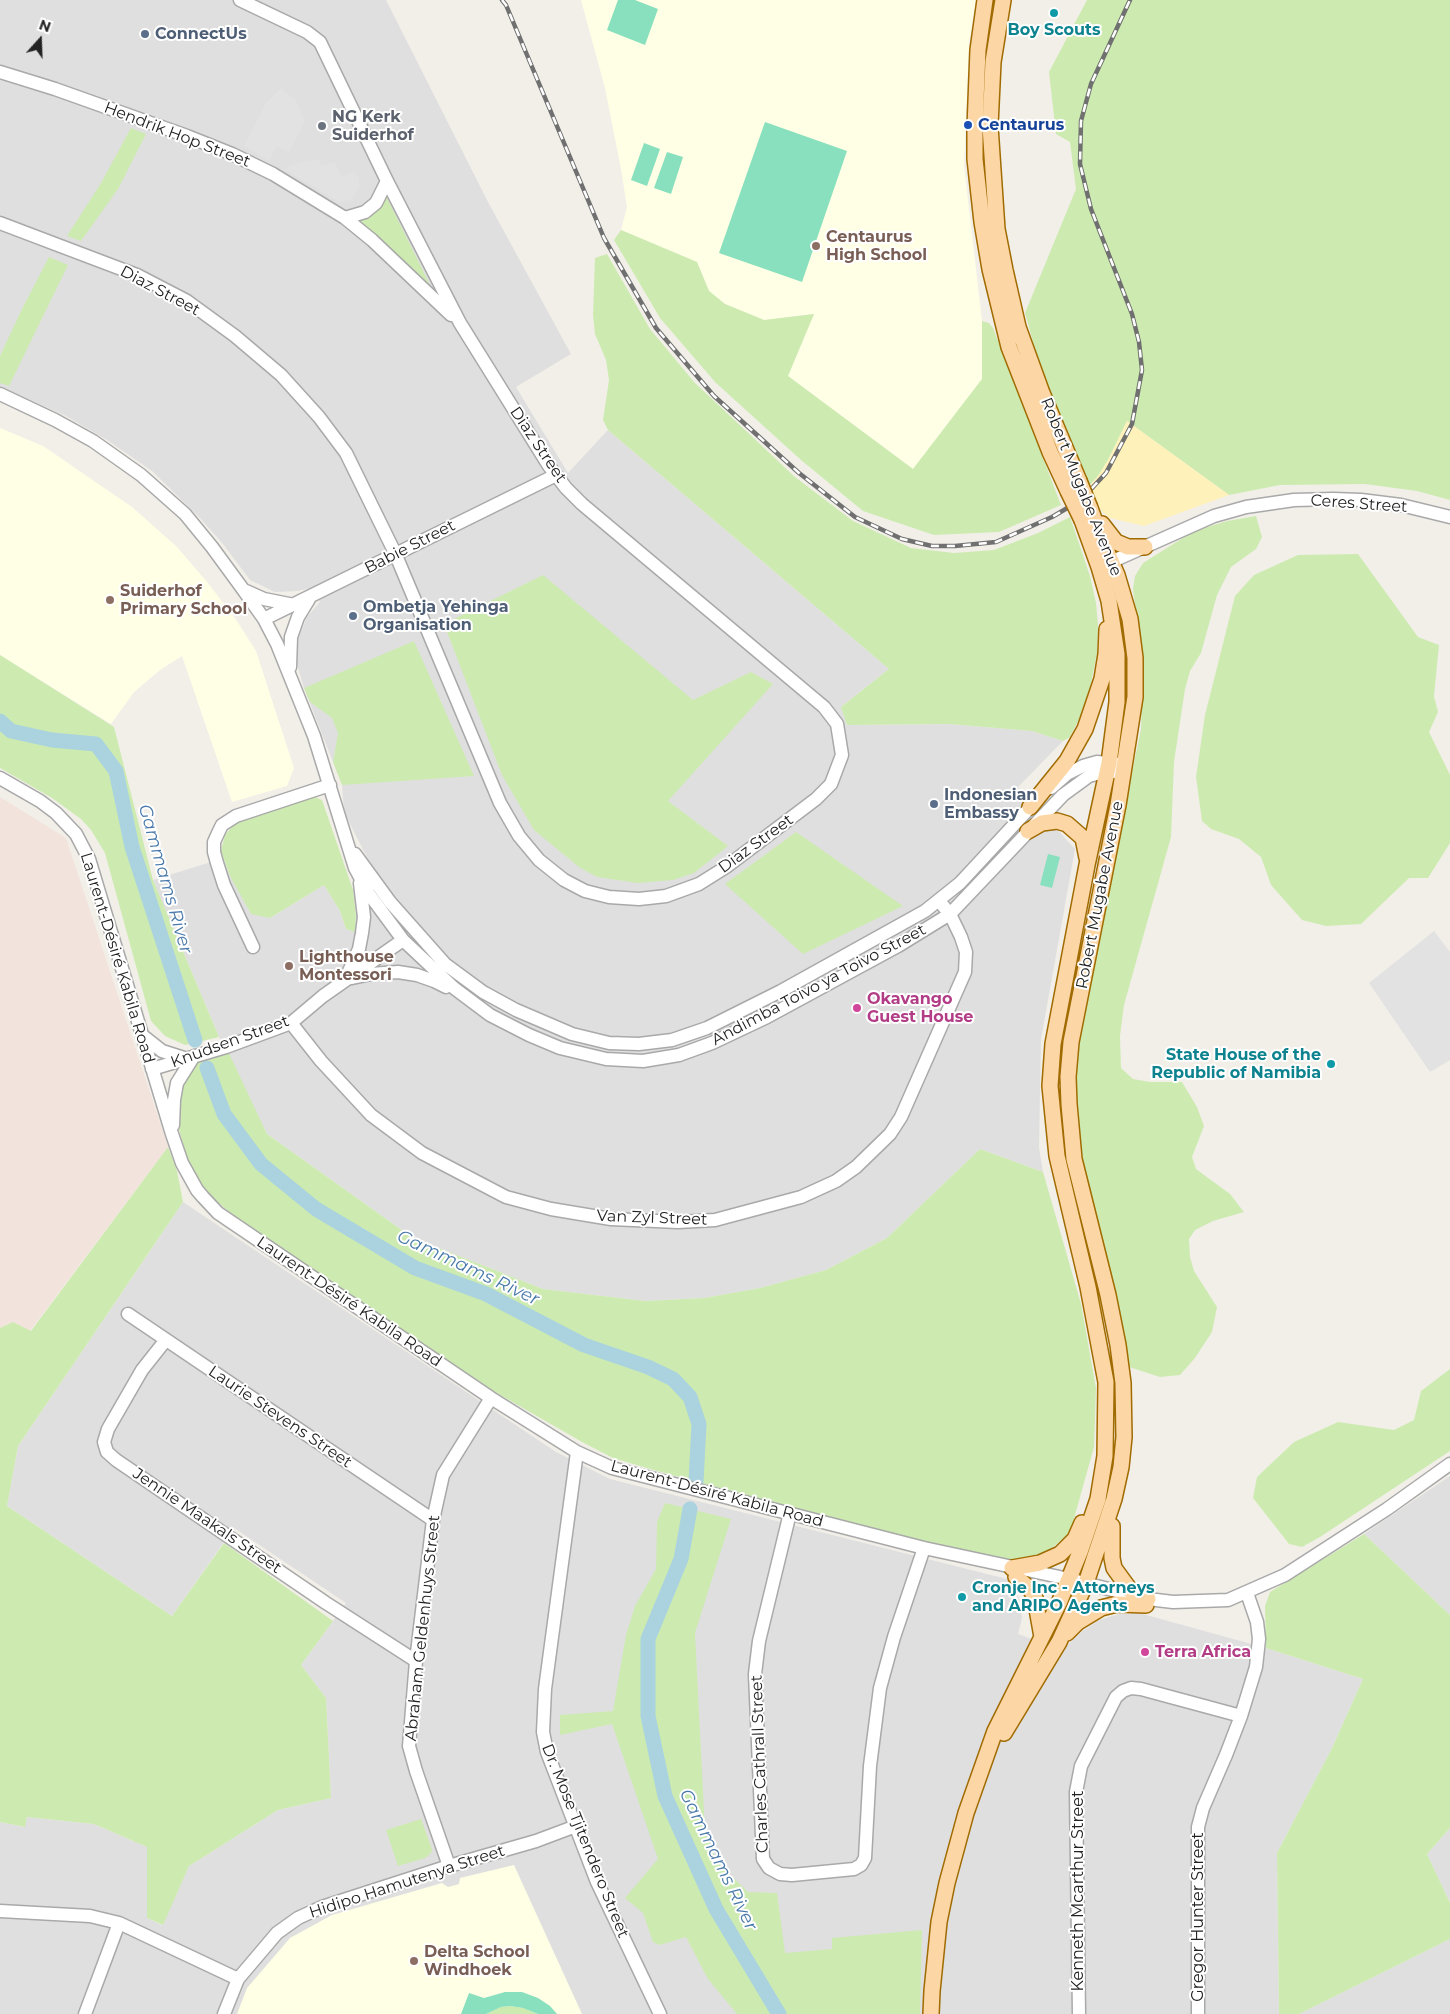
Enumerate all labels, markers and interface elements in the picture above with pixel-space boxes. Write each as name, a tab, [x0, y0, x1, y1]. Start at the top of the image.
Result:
marker: Boy Scouts	[1048, 7, 1060, 19]
north arrow	[15, 15, 65, 65]
text: N	[37, 16, 54, 36]
place label: Boy Scouts	[1007, 20, 1101, 40]
place label: ConnectUs	[155, 24, 247, 44]
marker: ConnectUs	[139, 28, 151, 40]
street label: Hendrik Hop Street	[101, 98, 253, 172]
place label: NG Kerk Suiderhof	[332, 107, 414, 145]
place label: Centaurus	[978, 115, 1064, 135]
marker: Centaurus	[962, 119, 974, 131]
marker: NG Kerk Suiderhof	[316, 120, 328, 132]
place label: Centaurus High School	[826, 227, 927, 265]
marker: Centaurus High School	[810, 240, 822, 252]
street label: Diaz Street	[117, 262, 203, 320]
street label: Robert Mugabe Avenue	[1036, 395, 1126, 579]
street label: Diaz Street	[506, 403, 570, 487]
street label: Ceres Street	[1310, 491, 1408, 517]
street label: Babie Street	[362, 516, 458, 578]
place label: Suiderhof Primary School	[120, 581, 247, 619]
marker: Suiderhof Primary School	[104, 594, 116, 606]
place label: Ombetja Yehinga Organisation	[363, 597, 509, 635]
marker: Ombetja Yehinga Organisation	[347, 610, 359, 622]
place label: Indonesian Embassy	[944, 785, 1037, 823]
marker: Indonesian Embassy	[928, 798, 940, 810]
street label: Robert Mugabe Avenue	[1072, 799, 1128, 991]
water label: Gammams River	[133, 802, 197, 956]
street label: Diaz Street	[715, 810, 797, 878]
street label: Laurent-Désiré Kabila Road	[76, 850, 158, 1066]
street label: Andimba Toivo ya Toivo Street	[709, 920, 929, 1050]
place label: Lighthouse Montessori	[299, 947, 394, 985]
marker: Lighthouse Montessori	[283, 960, 295, 972]
place label: Okavango Guest House	[867, 989, 973, 1027]
marker: Okavango Guest House	[851, 1002, 863, 1014]
street label: Knudsen Street	[168, 1012, 292, 1072]
place label: State House of the Republic of Namibia	[1151, 1045, 1321, 1083]
marker: State House of the Republic of Namibia	[1325, 1058, 1337, 1070]
street label: Van Zyl Street	[596, 1206, 708, 1230]
water label: Gammams River	[393, 1226, 543, 1310]
street label: Laurent-Désiré Kabila Road	[253, 1233, 445, 1371]
street label: Laurie Stevens Street	[205, 1362, 355, 1472]
street label: Laurent-Désiré Kabila Road	[609, 1456, 825, 1532]
street label: Jennie Maakals Street	[129, 1464, 285, 1578]
street label: Abraham Geldenhuys Street	[402, 1514, 444, 1742]
place label: Cronje Inc - Attorneys and ARIPO Agents	[972, 1578, 1155, 1616]
marker: Cronje Inc - Attorneys and ARIPO Agents	[956, 1591, 968, 1603]
place label: Terra Africa	[1155, 1642, 1251, 1662]
marker: Terra Africa	[1139, 1646, 1151, 1658]
street label: Charles Cathrall Street	[747, 1675, 773, 1853]
street label: Dr. Mose Tjitendero Street	[537, 1741, 633, 1941]
water label: Gammams River	[674, 1786, 762, 1934]
street label: Kenneth Mcarthur Street	[1068, 1791, 1088, 1991]
street label: Gregor Hunter Street	[1188, 1832, 1208, 2002]
street label: Hidipo Hamutenya Street	[307, 1841, 507, 1923]
place label: Delta School Windhoek	[424, 1942, 530, 1980]
marker: Delta School Windhoek	[408, 1955, 420, 1967]

